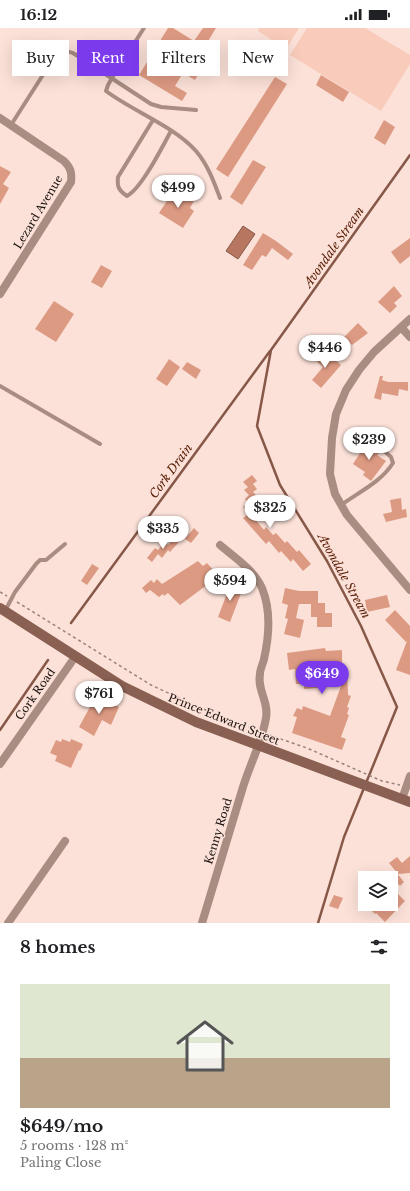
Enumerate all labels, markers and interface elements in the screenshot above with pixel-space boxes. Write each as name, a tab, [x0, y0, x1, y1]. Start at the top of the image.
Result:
text: 16:12	[20, 5, 57, 24]
chip: Buy	[12, 40, 69, 76]
chip: Rent	[77, 40, 139, 76]
chip: Filters	[147, 40, 220, 76]
chip: New	[228, 40, 288, 76]
street label: Lezard Avenue	[10, 173, 66, 251]
pin: $499	[154, 175, 202, 209]
text: $499	[161, 179, 195, 196]
water label: Avondale Stream	[299, 203, 367, 292]
pin: $446	[301, 335, 349, 369]
text: $446	[308, 339, 342, 356]
pin: $239	[345, 427, 393, 461]
text: $239	[352, 431, 386, 448]
water label: Cork Drain	[146, 440, 196, 501]
pin: $325	[246, 495, 294, 529]
text: $325	[254, 499, 286, 516]
pin: $335	[139, 516, 187, 550]
text: $335	[147, 520, 179, 537]
water label: Avondale Stream	[314, 529, 374, 621]
pin: $594	[206, 568, 254, 602]
text: $594	[213, 572, 247, 589]
pin: $649	[298, 661, 346, 695]
street label: Cork Road	[12, 665, 58, 723]
text: $649	[305, 665, 339, 682]
pin: $761	[75, 681, 123, 715]
text: $761	[84, 685, 114, 702]
street label: Prince Edward Street	[166, 690, 283, 748]
street label: Kenny Road	[201, 796, 235, 866]
map controls	[358, 871, 398, 911]
button: layers	[358, 871, 398, 911]
icon: filters	[368, 936, 390, 958]
text: 8 homes	[20, 937, 95, 958]
icon: home	[169, 1010, 241, 1082]
text: $649/mo	[20, 1116, 103, 1137]
text: 5 rooms · 128 m²	[20, 1137, 128, 1154]
text: Paling Close	[20, 1154, 101, 1171]

